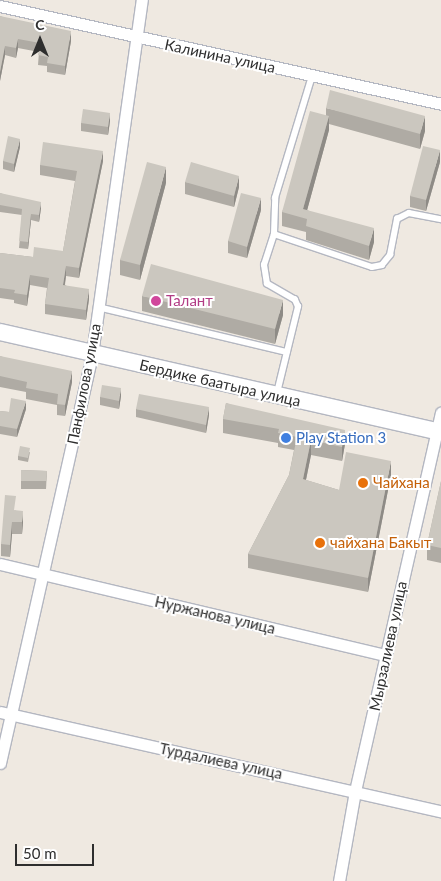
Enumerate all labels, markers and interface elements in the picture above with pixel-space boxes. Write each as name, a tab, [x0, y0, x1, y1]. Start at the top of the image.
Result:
north arrow	[15, 15, 65, 65]
text: С	[35, 16, 45, 33]
street label: Калинина улица	[163, 35, 277, 77]
place label: Талант	[166, 292, 213, 310]
marker: Талант	[150, 295, 162, 307]
street label: Панфилова улица	[63, 322, 105, 446]
street label: Бердике баатыра улица	[138, 356, 302, 410]
place label: Play Station 3	[296, 429, 387, 447]
marker: Play Station 3	[280, 432, 292, 444]
place label: Чайхана	[373, 474, 430, 492]
marker: Чайхана	[357, 477, 369, 489]
place label: чайхана Бакыт	[330, 534, 431, 552]
marker: чайхана Бакыт	[314, 537, 326, 549]
street label: Мырзалиева улица	[365, 580, 411, 712]
street label: Нуржанова улица	[153, 592, 277, 638]
street label: Турдалиева улица	[158, 739, 284, 783]
scale bar	[18, 834, 96, 866]
text: 50 m	[23, 844, 57, 862]

